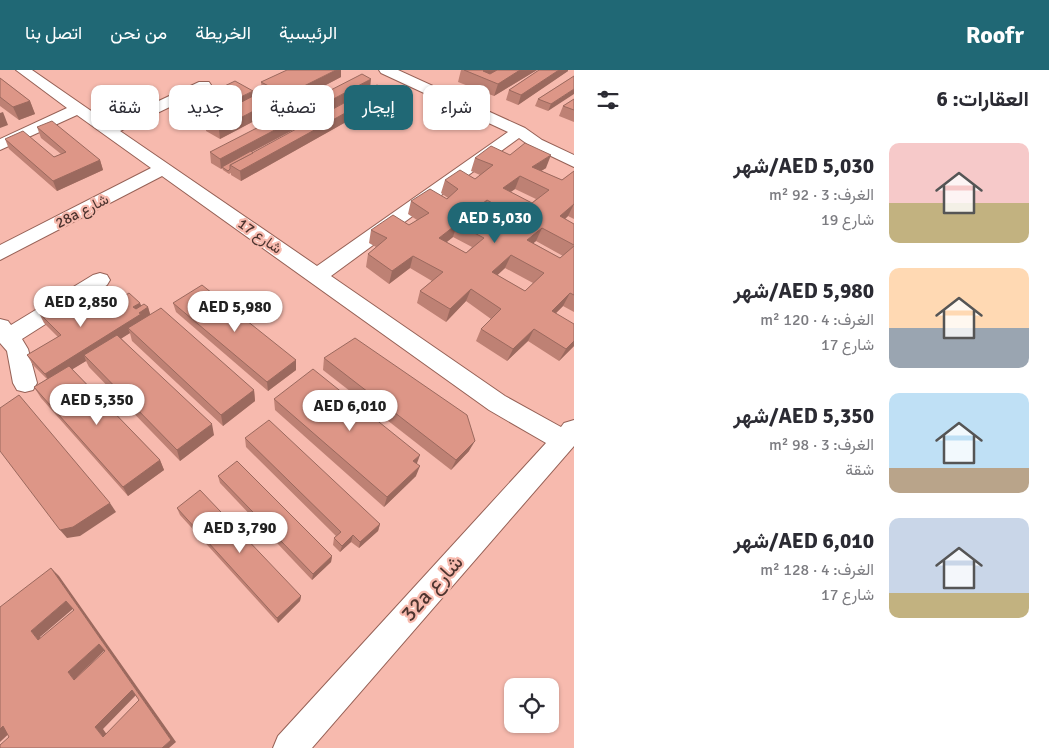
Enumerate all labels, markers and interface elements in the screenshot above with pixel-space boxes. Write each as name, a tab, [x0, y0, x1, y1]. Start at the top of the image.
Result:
text: Roofr	[966, 20, 1024, 50]
text: اتصل بنا	[25, 22, 82, 44]
text: من نحن	[110, 22, 167, 44]
text: الخريطة	[195, 22, 251, 44]
text: الرئيسية	[279, 22, 337, 44]
chip: شقة	[91, 85, 159, 130]
chip: جديد	[169, 85, 242, 130]
chip: تصفية	[252, 85, 334, 130]
chip: إيجار	[344, 85, 413, 130]
chip: شراء	[423, 85, 490, 130]
icon: filters	[594, 86, 622, 114]
text: العقارات: 6	[936, 86, 1029, 112]
text: AED 5,030/شهر	[733, 153, 874, 179]
icon: home	[929, 163, 989, 223]
text: الغرف: 3 · 92 m²	[769, 185, 874, 205]
street label: 28a شارع	[52, 190, 113, 234]
pin: AED 5,030	[438, 202, 552, 244]
text: AED 5,030	[459, 208, 531, 228]
text: شارع 19	[821, 210, 874, 230]
street label: شارع 17	[233, 214, 286, 259]
text: AED 5,980/شهر	[733, 278, 874, 304]
pin: AED 2,850	[24, 286, 138, 328]
icon: home	[929, 288, 989, 348]
pin: AED 5,980	[178, 290, 292, 333]
text: AED 2,850	[45, 292, 117, 312]
text: AED 5,980	[199, 297, 271, 317]
text: الغرف: 4 · 120 m²	[760, 310, 874, 330]
text: شارع 17	[821, 335, 874, 355]
pin: AED 5,350	[40, 384, 154, 426]
text: AED 5,350	[61, 390, 133, 410]
pin: AED 6,010	[293, 390, 407, 432]
text: AED 6,010	[314, 396, 386, 416]
text: AED 5,350/شهر	[733, 403, 874, 429]
icon: home	[929, 413, 989, 473]
text: الغرف: 3 · 98 m²	[769, 435, 874, 455]
text: شقة	[845, 460, 874, 480]
pin: AED 3,790	[183, 512, 297, 554]
text: AED 3,790	[204, 518, 276, 538]
text: AED 6,010/شهر	[733, 528, 874, 554]
icon: home	[929, 538, 989, 598]
street label: 32a شارع	[396, 550, 469, 627]
text: الغرف: 4 · 128 m²	[760, 560, 874, 580]
text: شارع 17	[821, 585, 874, 605]
map controls	[504, 678, 559, 733]
button: locate	[504, 678, 559, 733]

